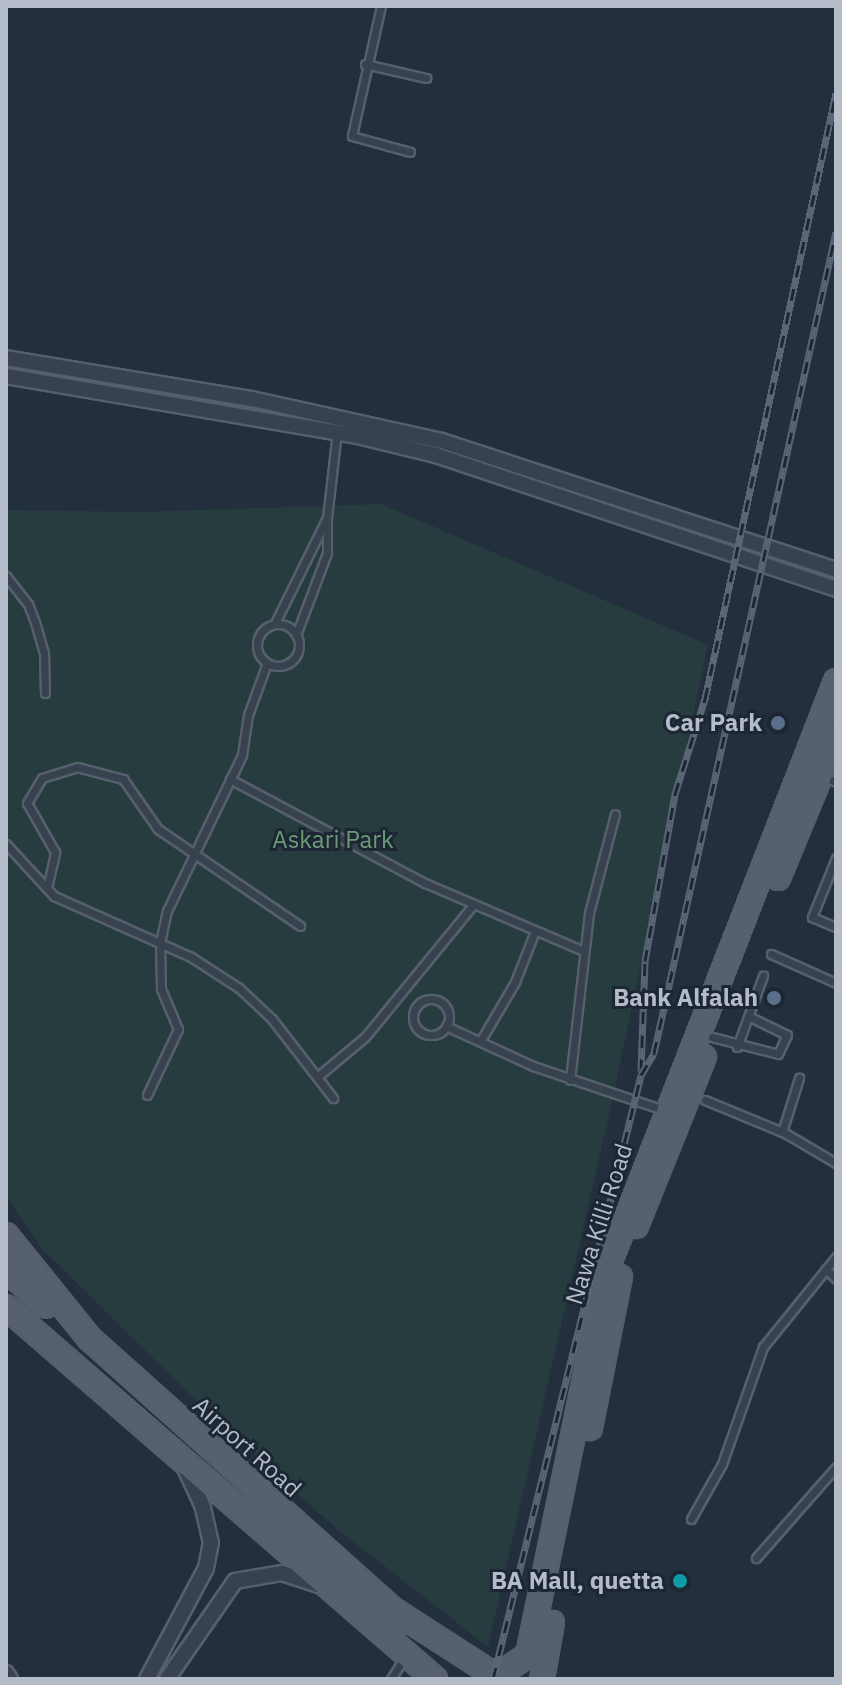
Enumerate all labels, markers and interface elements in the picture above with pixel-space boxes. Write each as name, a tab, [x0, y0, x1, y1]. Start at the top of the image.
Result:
place label: Car Park	[665, 709, 762, 737]
marker: Car Park	[769, 714, 787, 732]
park label: Askari Park	[272, 826, 394, 854]
place label: Bank Alfalah	[613, 984, 758, 1012]
marker: Bank Alfalah	[765, 989, 783, 1007]
street label: Nawa Killi Road	[559, 1140, 639, 1308]
street label: Airport Road	[187, 1391, 307, 1503]
place label: BA Mall, quetta	[491, 1567, 664, 1595]
marker: BA Mall, quetta	[671, 1572, 689, 1590]

